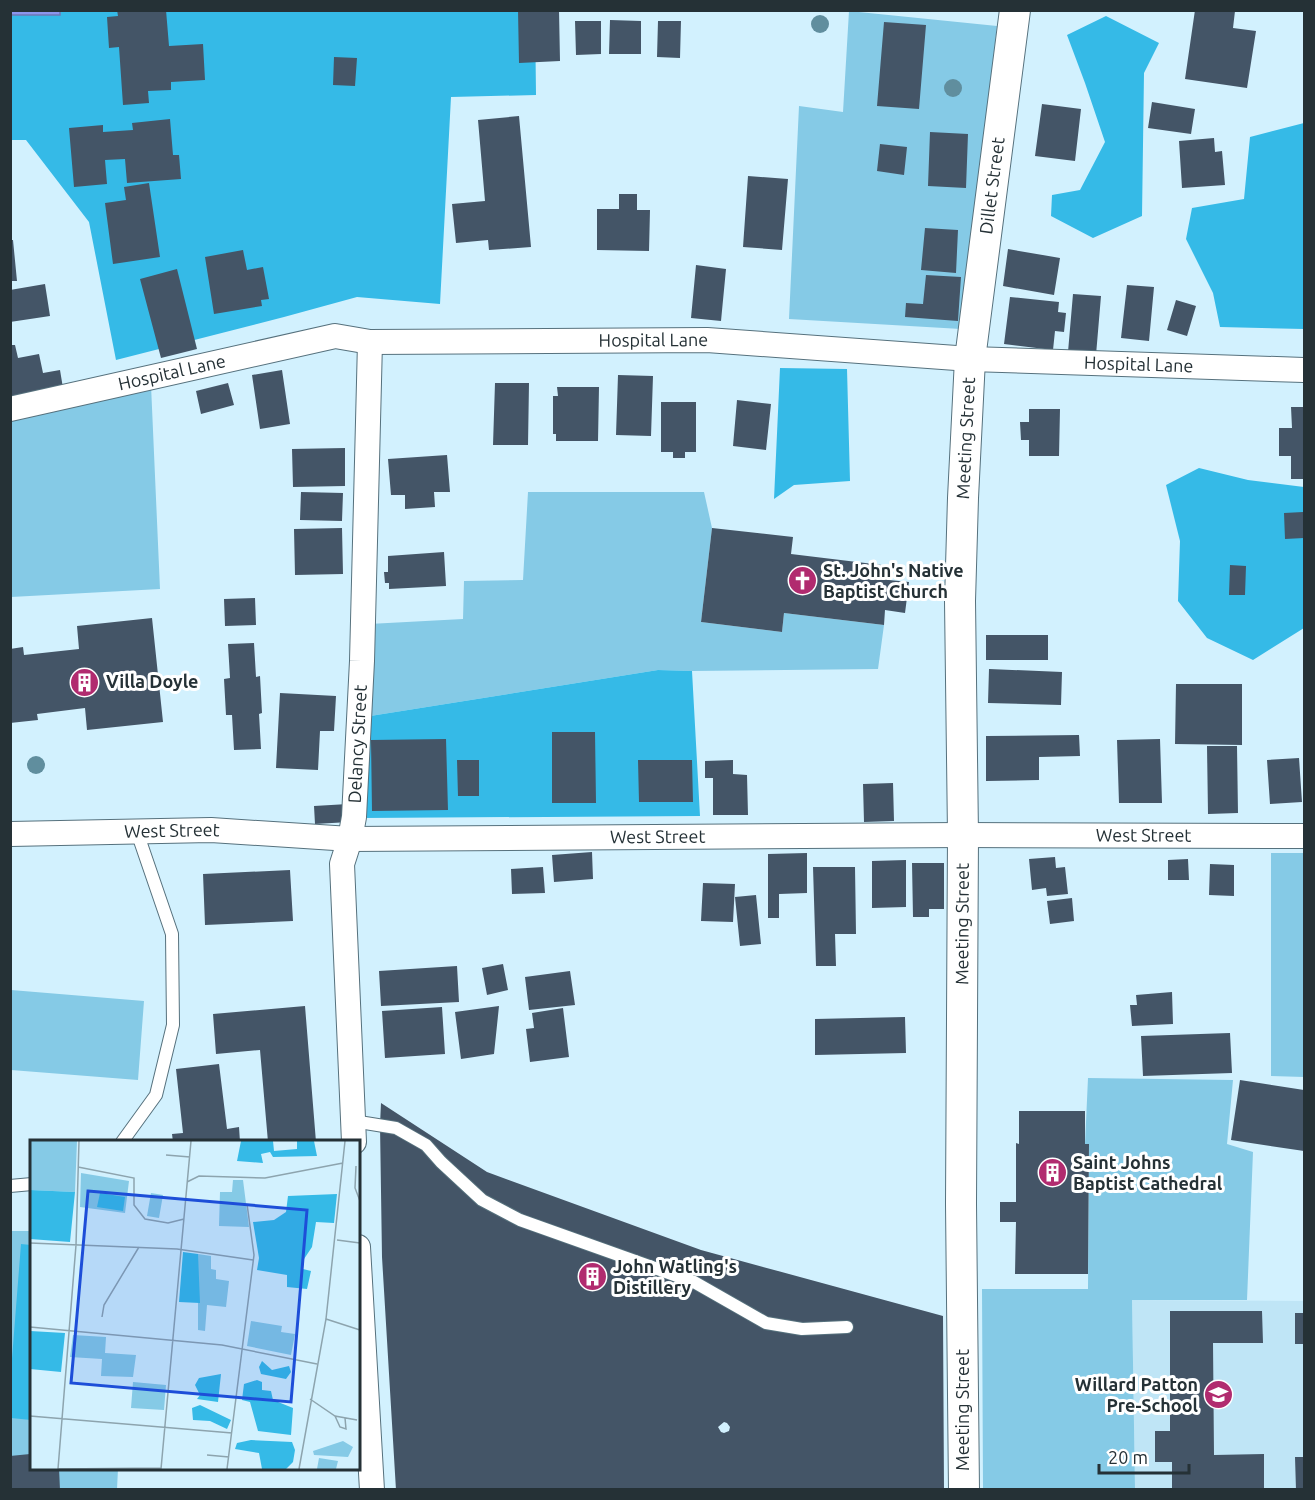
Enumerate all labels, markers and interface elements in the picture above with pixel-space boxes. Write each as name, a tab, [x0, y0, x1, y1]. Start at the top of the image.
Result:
street label: Dillet Street	[975, 136, 1008, 235]
street label: Hospital Lane	[599, 329, 708, 350]
street label: Hospital Lane	[116, 350, 227, 393]
street label: Hospital Lane	[1084, 352, 1194, 375]
street label: Meeting Street	[952, 377, 978, 500]
place label: St. John's Native Baptist Church	[823, 560, 964, 601]
church icon: St. John's Native Baptist Church	[786, 565, 818, 597]
building icon: Villa Doyle	[69, 666, 101, 698]
place label: Villa Doyle	[106, 671, 199, 691]
street label: Delancy Street	[344, 684, 370, 804]
street label: West Street	[124, 819, 220, 841]
street label: West Street	[1096, 824, 1191, 845]
street label: West Street	[610, 826, 706, 846]
street label: Meeting Street	[951, 863, 972, 985]
inset map	[30, 1140, 360, 1470]
place label: Saint Johns Baptist Cathedral	[1073, 1152, 1223, 1193]
building icon: Saint Johns Baptist Cathedral	[1036, 1157, 1068, 1189]
place label: John Watling's Distillery	[613, 1256, 737, 1297]
building icon: John Watling's Distillery	[576, 1261, 608, 1293]
street label: Meeting Street	[952, 1349, 972, 1471]
place label: Willard Patton Pre-School	[1075, 1374, 1199, 1415]
school or university icon: Willard Patton Pre-School	[1203, 1379, 1235, 1411]
scale bar	[1099, 1437, 1189, 1475]
text: 20 m	[1108, 1447, 1148, 1467]

